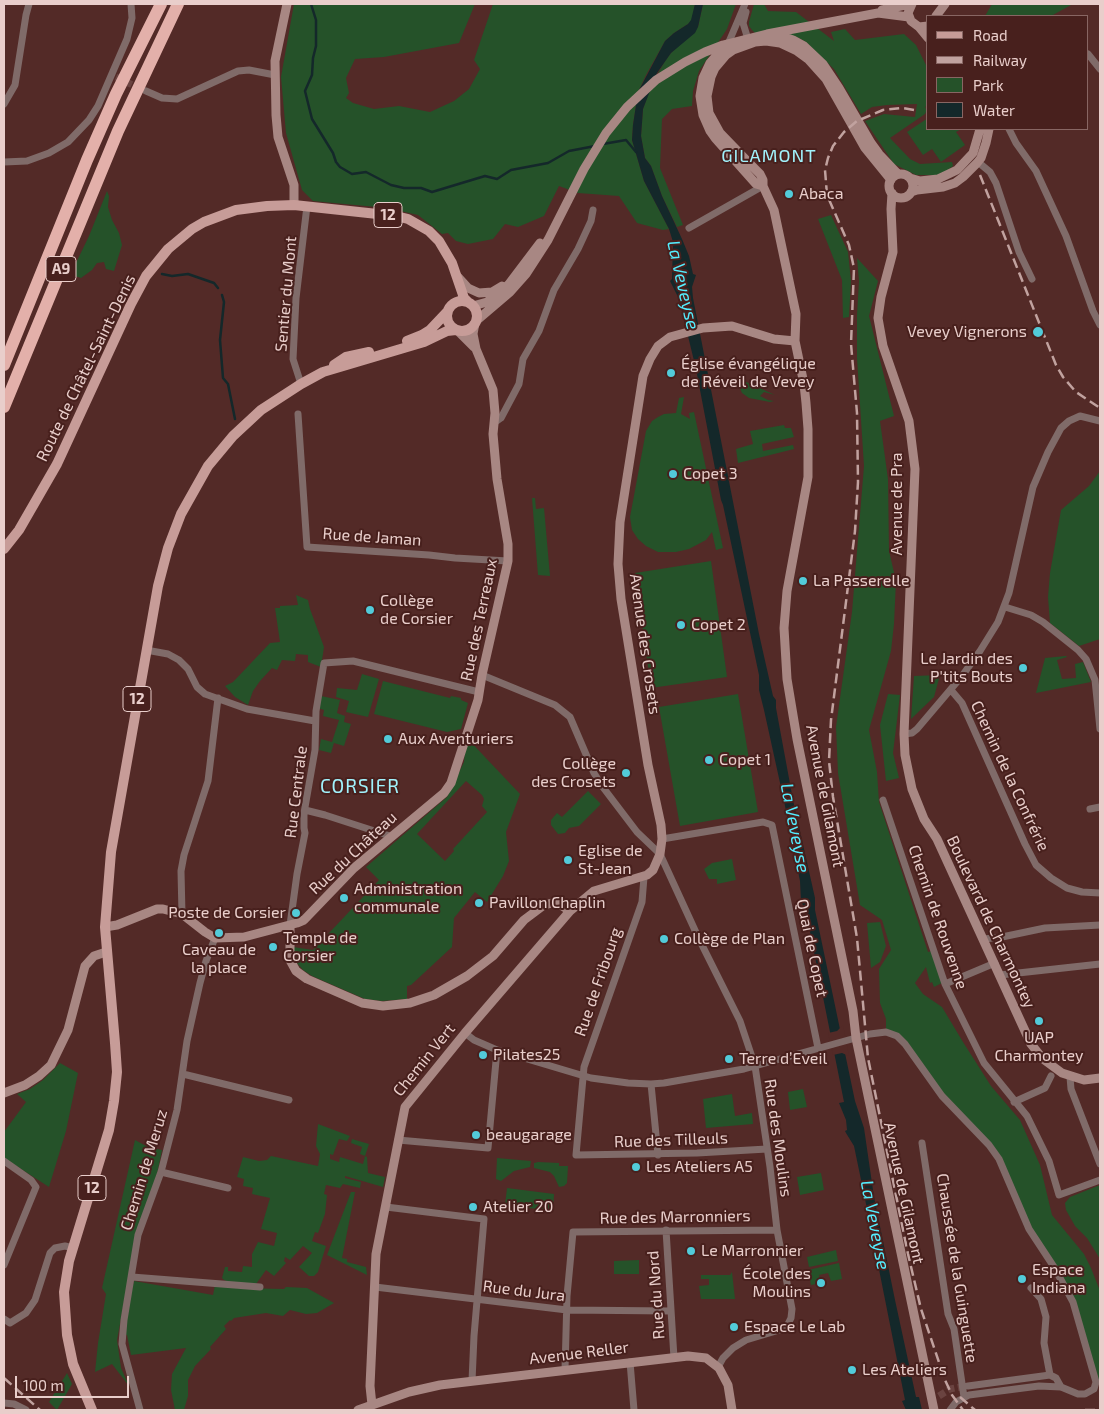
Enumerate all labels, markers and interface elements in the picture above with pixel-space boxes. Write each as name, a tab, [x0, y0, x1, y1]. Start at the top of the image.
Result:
legend	[926, 15, 1089, 130]
text: Road	[973, 26, 1008, 44]
text: Railway	[973, 51, 1027, 69]
text: Park	[973, 76, 1004, 94]
text: Water	[973, 101, 1015, 119]
district label: GILAMONT	[720, 145, 818, 167]
place label: Abaca	[799, 184, 843, 204]
marker: Abaca	[783, 188, 795, 200]
road number: 12	[374, 202, 402, 228]
street label: Sentier du Mont	[271, 235, 301, 353]
water label: La Veveyse	[662, 238, 704, 332]
road number: A9	[46, 256, 76, 282]
street label: Route de Châtel-Saint-Denis	[32, 271, 140, 465]
place label: Vevey Vignerons	[907, 322, 1027, 342]
marker: Vevey Vignerons	[1031, 325, 1045, 339]
place label: Église évangélique de Réveil de Vevey	[681, 354, 816, 392]
marker: Église évangélique de Réveil de Vevey	[665, 367, 677, 379]
street label: Avenue de Pra	[887, 452, 907, 556]
place label: Copet 3	[683, 464, 738, 484]
marker: Copet 3	[667, 468, 679, 480]
street label: Rue de Jaman	[322, 524, 422, 550]
street label: Rue des Terreaux	[457, 557, 501, 683]
place label: La Passerelle	[813, 571, 909, 591]
street label: Avenue des Crosets	[626, 572, 664, 716]
marker: La Passerelle	[797, 575, 809, 587]
place label: Collège de Corsier	[380, 591, 453, 629]
marker: Collège de Corsier	[364, 604, 376, 616]
place label: Copet 2	[691, 615, 746, 635]
marker: Copet 2	[675, 619, 687, 631]
place label: Le Jardin des P'tits Bouts	[920, 649, 1013, 687]
marker: Le Jardin des P'tits Bouts	[1017, 662, 1029, 674]
road number: 12	[123, 686, 151, 712]
street label: Chemin de la Confrérie	[967, 698, 1053, 854]
street label: Avenue de Gilamont	[802, 723, 848, 869]
place label: Aux Aventuriers	[398, 729, 514, 749]
marker: Aux Aventuriers	[382, 733, 394, 745]
street label: Rue Centrale	[281, 745, 311, 839]
place label: Copet 1	[719, 750, 771, 770]
place label: Collège des Crosets	[531, 754, 616, 792]
marker: Copet 1	[703, 754, 715, 766]
marker: Collège des Crosets	[620, 767, 632, 779]
district label: CORSIER	[319, 776, 401, 798]
water label: La Veveyse	[776, 781, 814, 875]
street label: Rue du Château	[305, 808, 401, 898]
street label: Boulevard de Charmontey	[943, 833, 1039, 1011]
place label: Eglise de St-Jean	[578, 841, 643, 879]
street label: Chemin de Rouvenne	[904, 842, 972, 992]
marker: Eglise de St-Jean	[562, 854, 574, 866]
place label: Administration communale	[354, 879, 462, 917]
marker: Administration communale	[338, 892, 350, 904]
place label: Pavillon Chaplin	[489, 893, 606, 913]
marker: Pavillon Chaplin	[473, 897, 485, 909]
street label: Quai de Copet	[792, 897, 832, 999]
place label: Poste de Corsier	[168, 903, 286, 923]
marker: Poste de Corsier	[290, 907, 302, 919]
street label: Rue de Fribourg	[570, 925, 626, 1039]
marker: Caveau de la place	[213, 927, 225, 939]
place label: Temple de Corsier	[283, 928, 357, 966]
place label: Collège de Plan	[674, 929, 785, 949]
marker: Collège de Plan	[658, 933, 670, 945]
place label: Caveau de la place	[182, 940, 256, 978]
marker: Temple de Corsier	[267, 941, 279, 953]
marker: UAP Charmontey	[1033, 1015, 1045, 1027]
street label: Chemin Vert	[389, 1020, 459, 1100]
place label: UAP Charmontey	[994, 1028, 1084, 1066]
place label: Pilates25	[493, 1045, 560, 1065]
marker: Pilates25	[477, 1049, 489, 1061]
place label: Terre d’Eveil	[739, 1049, 827, 1069]
marker: Terre d’Eveil	[723, 1053, 735, 1065]
street label: Rue des Moulins	[760, 1078, 796, 1198]
street label: Chemin de Meruz	[116, 1107, 172, 1233]
street label: Avenue de Gilamont	[880, 1120, 928, 1266]
place label: beaugarage	[486, 1125, 572, 1145]
street label: Rue des Tilleuls	[614, 1128, 728, 1152]
marker: beaugarage	[470, 1129, 482, 1141]
place label: Les Ateliers A5	[646, 1157, 753, 1177]
marker: Les Ateliers A5	[630, 1161, 642, 1173]
street label: Chaussée de la Guinguette	[933, 1172, 981, 1364]
road number: 12	[78, 1176, 106, 1200]
water label: La Veveyse	[856, 1178, 894, 1272]
place label: Atelier 20	[483, 1197, 553, 1217]
marker: Atelier 20	[467, 1201, 479, 1213]
street label: Rue des Marronniers	[599, 1206, 751, 1228]
place label: Le Marronnier	[701, 1241, 803, 1261]
marker: Le Marronnier	[685, 1245, 697, 1257]
street label: Rue du Nord	[643, 1250, 669, 1340]
place label: Espace Indiana	[1032, 1260, 1085, 1298]
place label: École des Moulins	[742, 1264, 811, 1302]
marker: Espace Indiana	[1016, 1273, 1028, 1285]
street label: Rue du Jura	[482, 1276, 566, 1306]
marker: École des Moulins	[815, 1277, 827, 1289]
place label: Espace Le Lab	[744, 1317, 845, 1337]
marker: Espace Le Lab	[728, 1321, 740, 1333]
street label: Avenue Reller	[528, 1337, 630, 1369]
place label: Les Ateliers	[862, 1360, 947, 1380]
marker: Les Ateliers	[846, 1364, 858, 1376]
scale bar	[18, 1366, 131, 1398]
text: 100 m	[23, 1376, 64, 1394]

